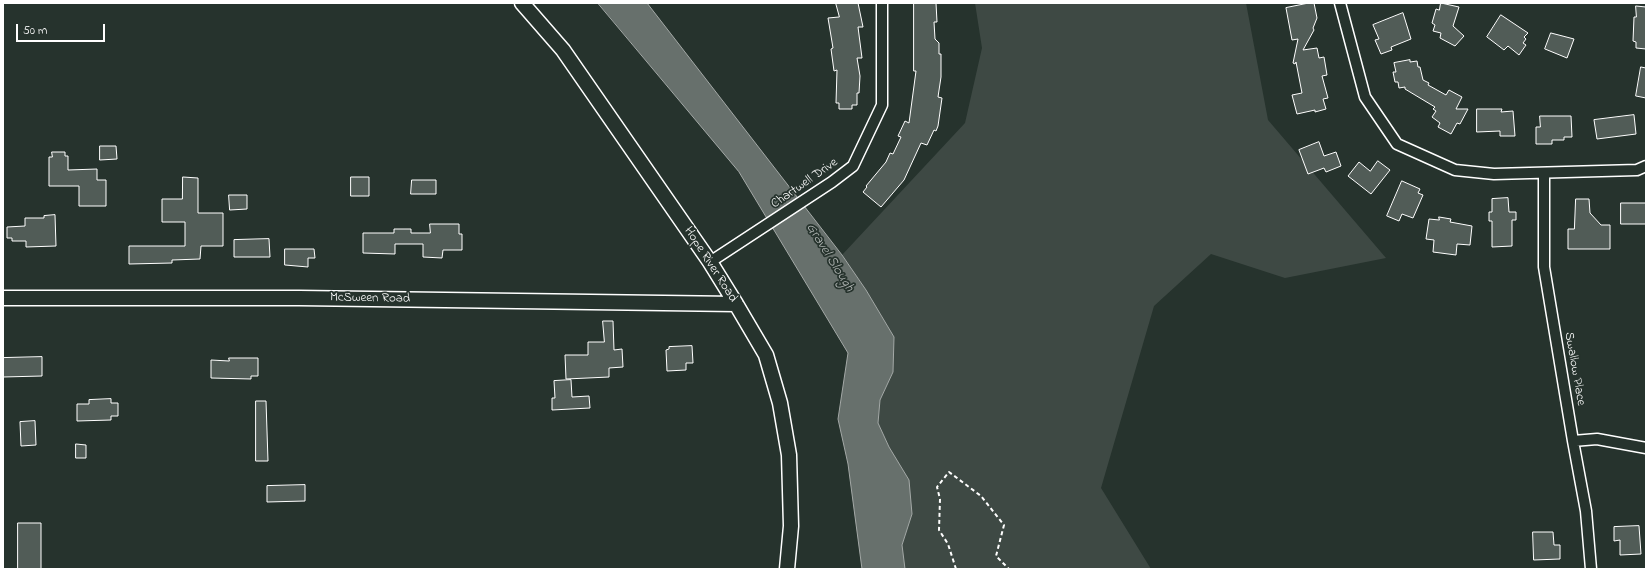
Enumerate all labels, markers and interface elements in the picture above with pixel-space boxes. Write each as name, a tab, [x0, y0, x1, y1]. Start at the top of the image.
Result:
scale bar	[18, 16, 107, 42]
text: 50 m	[23, 22, 47, 40]
street label: Chartwell Drive	[769, 155, 841, 213]
water label: Gravel Slough	[801, 221, 857, 295]
street label: Hope River Road	[680, 224, 740, 306]
street label: McSween Road	[330, 291, 410, 307]
street label: Swallow Place	[1560, 331, 1588, 407]

